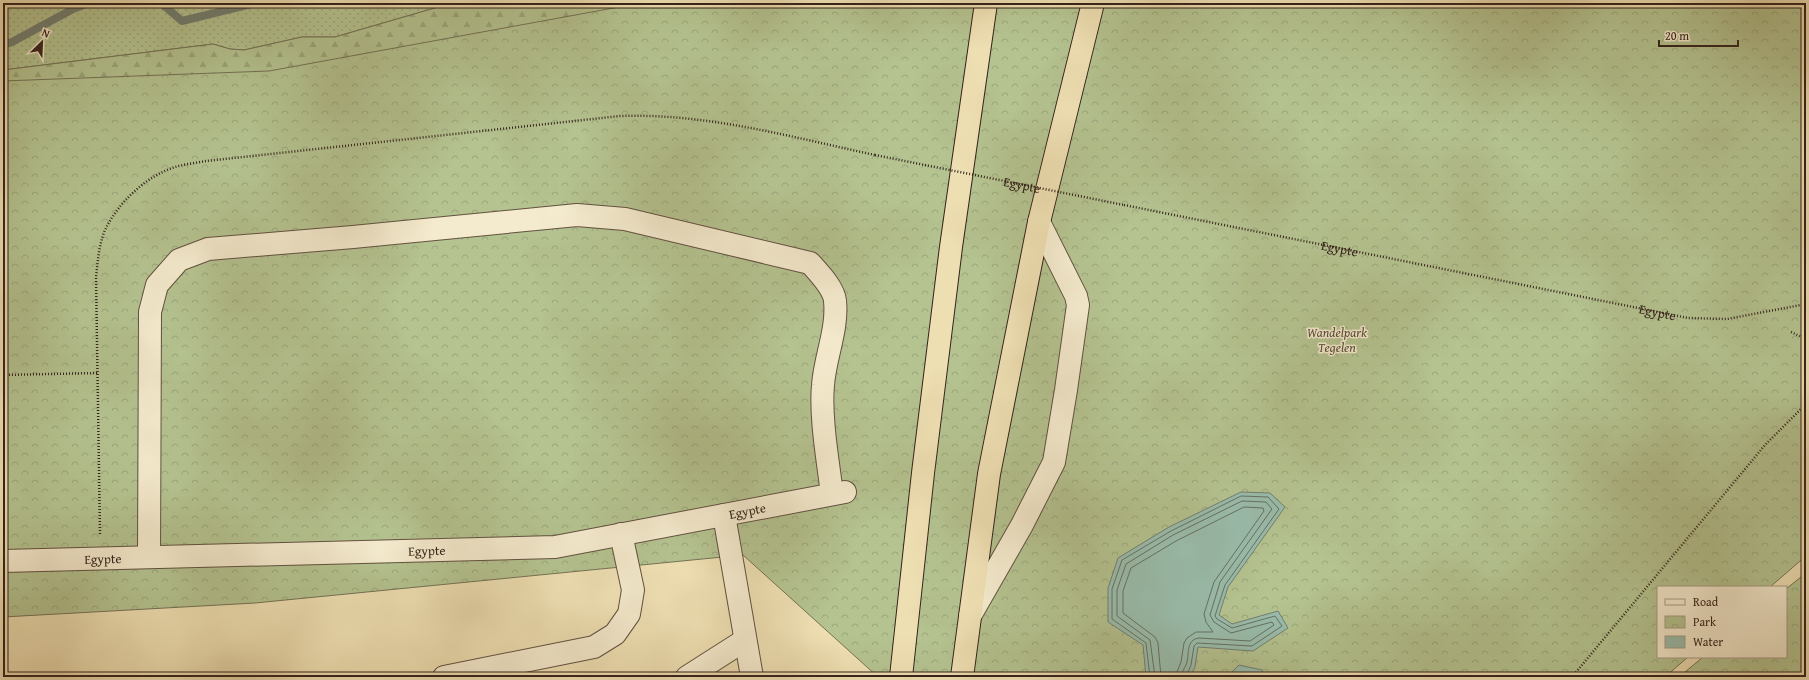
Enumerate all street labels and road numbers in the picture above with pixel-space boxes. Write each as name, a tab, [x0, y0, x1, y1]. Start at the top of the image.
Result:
street label: Egypte	[1002, 172, 1042, 198]
street label: Egypte	[1320, 235, 1360, 261]
street label: Egypte	[1637, 299, 1678, 325]
street label: Egypte	[727, 498, 767, 523]
street label: Egypte	[408, 540, 446, 560]
street label: Egypte	[84, 548, 122, 568]

